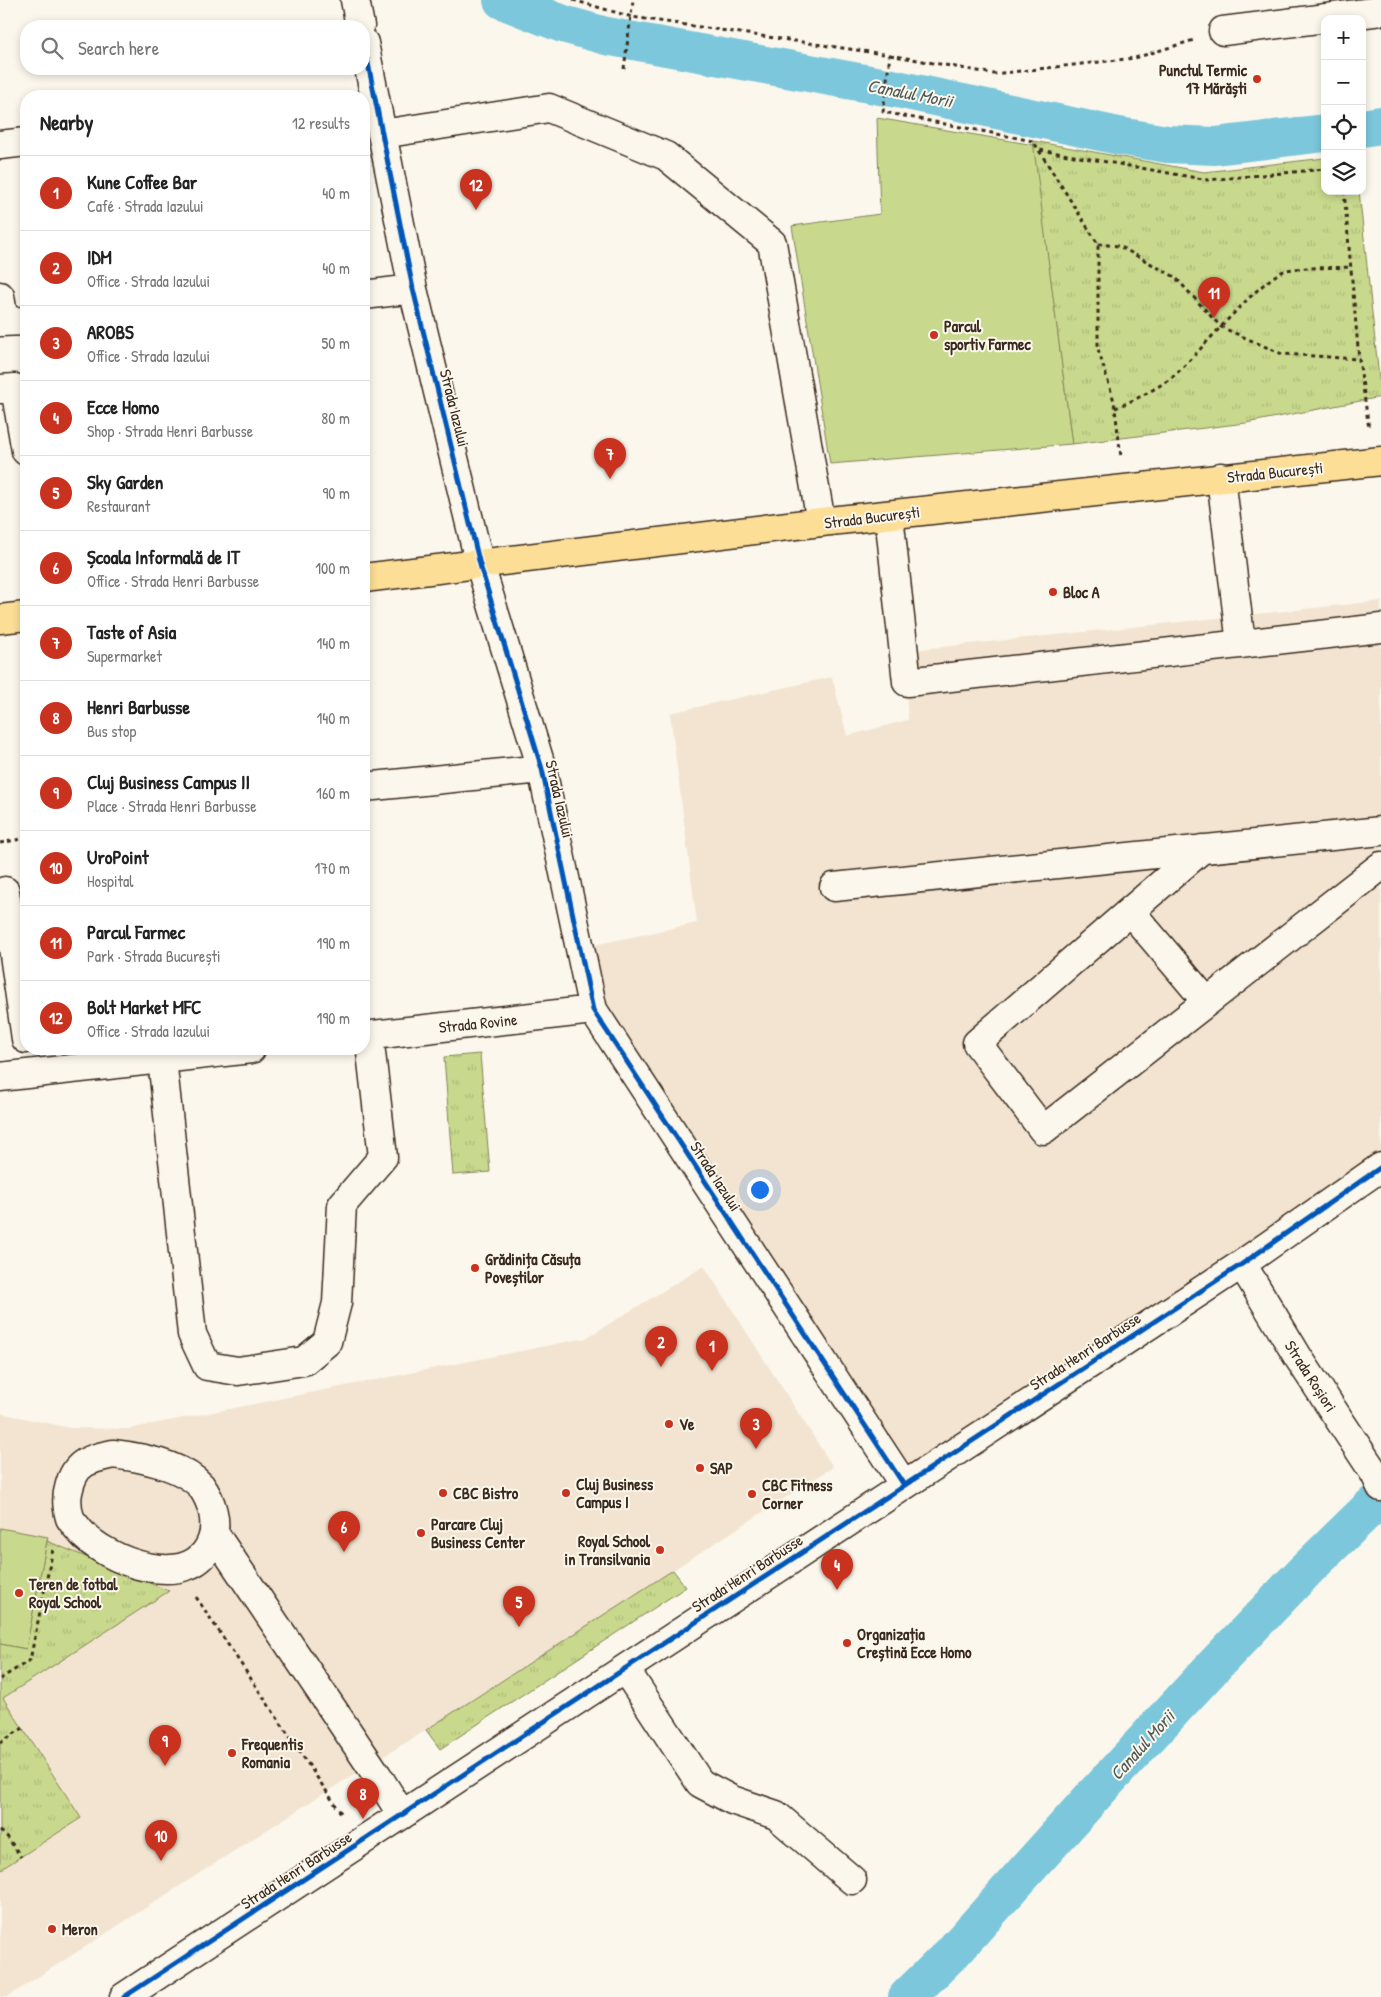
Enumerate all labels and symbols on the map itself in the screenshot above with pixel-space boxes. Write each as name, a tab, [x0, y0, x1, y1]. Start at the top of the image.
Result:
place label: Punctul Termic 17 Mărăști	[1159, 59, 1248, 99]
water label: Canalul Morii	[865, 73, 957, 114]
marker: Punctul Termic 17 Mărăști	[1251, 73, 1263, 85]
pin: 12	[460, 169, 492, 210]
pin: 11	[1198, 277, 1230, 318]
place label: Parcul sportiv Farmec	[944, 315, 1031, 356]
marker: Parcul sportiv Farmec	[928, 329, 940, 341]
street label: Strada Iazului	[435, 367, 475, 449]
pin: 7	[594, 438, 626, 479]
street label: Strada București	[1226, 456, 1324, 488]
street label: Strada București	[823, 500, 921, 534]
place label: Bloc A	[1063, 581, 1100, 603]
marker: Bloc A	[1047, 586, 1059, 598]
street label: Strada Iazului	[540, 758, 580, 840]
street label: Strada Rovine	[438, 1008, 519, 1038]
street label: Strada Iazului	[685, 1137, 747, 1215]
your location	[747, 1177, 773, 1203]
place label: Grădinița Căsuța Poveștilor	[485, 1248, 581, 1288]
marker: Grădinița Căsuța Poveștilor	[469, 1262, 481, 1274]
street label: Strada Henri Barbusse	[1025, 1307, 1145, 1395]
pin: 2	[645, 1326, 677, 1367]
pin: 1	[696, 1330, 728, 1371]
street label: Strada Roșiori	[1280, 1336, 1342, 1416]
pin: 3	[740, 1408, 772, 1449]
place label: Ve	[679, 1413, 695, 1435]
marker: Ve	[663, 1418, 675, 1430]
place label: SAP	[710, 1457, 733, 1479]
marker: SAP	[694, 1462, 706, 1474]
place label: Cluj Business Campus I	[576, 1473, 654, 1514]
place label: CBC Fitness Corner	[762, 1474, 833, 1514]
place label: CBC Bistro	[453, 1482, 519, 1504]
marker: CBC Bistro	[437, 1487, 449, 1499]
marker: Cluj Business Campus I	[560, 1487, 572, 1499]
marker: CBC Fitness Corner	[746, 1488, 758, 1500]
pin: 6	[328, 1511, 360, 1552]
place label: Parcare Cluj Business Center	[431, 1513, 526, 1553]
marker: Parcare Cluj Business Center	[415, 1527, 427, 1539]
street label: Strada Henri Barbusse	[687, 1529, 807, 1617]
place label: Royal School in Transilvania	[565, 1530, 651, 1570]
marker: Royal School in Transilvania	[654, 1544, 666, 1556]
pin: 4	[821, 1549, 853, 1590]
place label: Teren de fotbal Royal School	[28, 1573, 118, 1614]
pin: 5	[503, 1586, 535, 1627]
marker: Teren de fotbal Royal School	[13, 1587, 25, 1599]
place label: Organizația Creștină Ecce Homo	[857, 1623, 972, 1663]
marker: Organizația Creștină Ecce Homo	[841, 1637, 853, 1649]
water label: Canalul Morii	[1104, 1703, 1181, 1785]
pin: 9	[149, 1725, 181, 1766]
place label: Frequentis Romania	[241, 1733, 304, 1773]
marker: Frequentis Romania	[226, 1747, 238, 1759]
pin: 8	[347, 1778, 379, 1819]
pin: 10	[145, 1820, 177, 1861]
street label: Strada Henri Barbusse	[236, 1826, 356, 1914]
place label: Meron	[62, 1918, 98, 1940]
marker: Meron	[46, 1923, 58, 1935]

